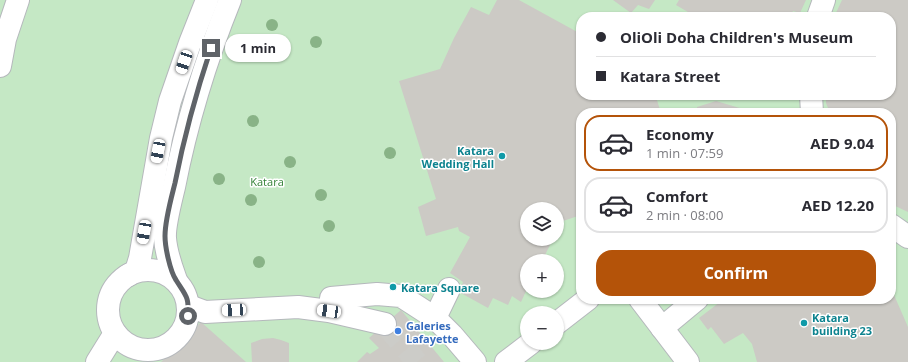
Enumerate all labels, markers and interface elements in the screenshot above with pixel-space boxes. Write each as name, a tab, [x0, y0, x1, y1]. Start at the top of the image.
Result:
text: OliOli Doha Children's Museum	[620, 27, 853, 47]
callout: 1 min	[225, 34, 291, 62]
route end	[202, 39, 220, 57]
text: 1 min	[240, 39, 276, 57]
car	[174, 49, 194, 75]
text: Katara Street	[620, 66, 720, 86]
text: Economy	[646, 124, 714, 144]
icon: car	[598, 125, 634, 161]
text: AED 9.04	[810, 133, 874, 153]
car	[150, 138, 166, 164]
place label: Katara Wedding Hall	[422, 143, 494, 171]
text: 1 min · 07:59	[646, 144, 723, 162]
marker: Katara Wedding Hall	[497, 151, 507, 161]
park label: Katara	[250, 174, 284, 189]
text: Comfort	[646, 186, 708, 206]
icon: car	[598, 187, 634, 223]
text: AED 12.20	[802, 195, 874, 215]
map controls	[520, 202, 564, 350]
button: layers	[520, 202, 564, 246]
text: 2 min · 08:00	[646, 206, 723, 224]
car	[136, 219, 152, 245]
button: Confirm	[596, 250, 876, 296]
button: +	[520, 254, 564, 298]
place label: Katara Square	[401, 280, 480, 295]
marker: Katara Square	[388, 282, 398, 292]
car	[222, 303, 246, 317]
car	[316, 303, 342, 319]
button: −	[520, 306, 564, 350]
route start	[179, 307, 197, 325]
place label: Katara building 23	[812, 310, 872, 338]
place label: Galeries Lafayette	[406, 318, 459, 346]
marker: Katara building 23	[799, 318, 809, 328]
marker: Galeries Lafayette	[393, 326, 403, 336]

